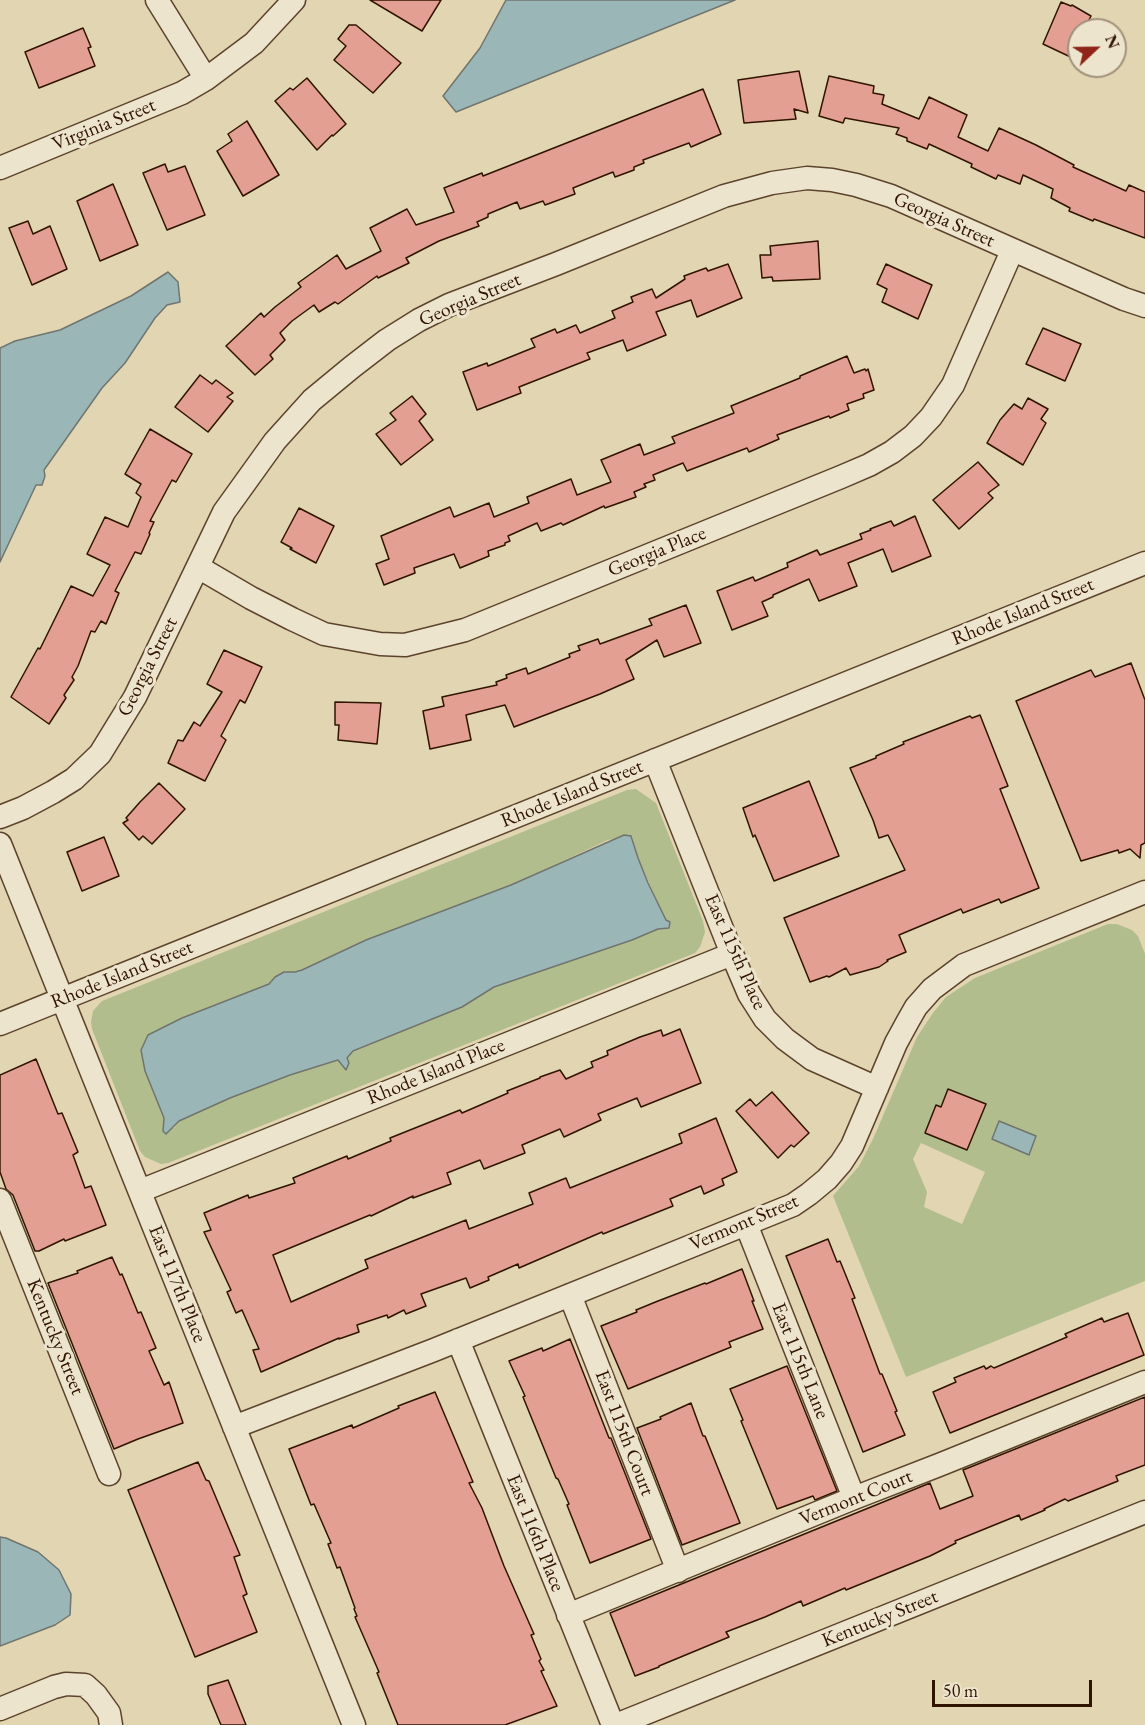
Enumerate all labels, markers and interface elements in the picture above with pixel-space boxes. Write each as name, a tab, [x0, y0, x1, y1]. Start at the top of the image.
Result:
north arrow	[1067, 18, 1127, 78]
text: N	[1100, 32, 1124, 52]
street label: Virginia Street	[49, 93, 159, 157]
street label: Georgia Street	[890, 187, 998, 253]
street label: Georgia Street	[415, 268, 525, 332]
street label: Georgia Place	[604, 521, 710, 583]
street label: Rhode Island Street	[948, 573, 1098, 651]
street label: Georgia Street	[113, 613, 183, 721]
street label: Rhode Island Street	[497, 755, 647, 833]
street label: East 115th Place	[699, 890, 771, 1014]
street label: Rhode Island Street	[47, 936, 197, 1014]
street label: Rhode Island Place	[364, 1033, 508, 1111]
street label: Vermont Street	[686, 1189, 802, 1257]
street label: East 117th Place	[143, 1222, 211, 1346]
street label: Kentucky Street	[21, 1275, 89, 1399]
street label: East 115th Lane	[766, 1300, 834, 1422]
street label: East 115th Court	[589, 1367, 659, 1499]
street label: Vermont Court	[796, 1464, 916, 1532]
street label: East 116th Place	[501, 1471, 569, 1595]
street label: Kentucky Street	[818, 1585, 942, 1653]
scale bar	[935, 1668, 1096, 1706]
text: 50 m	[943, 1679, 978, 1702]

